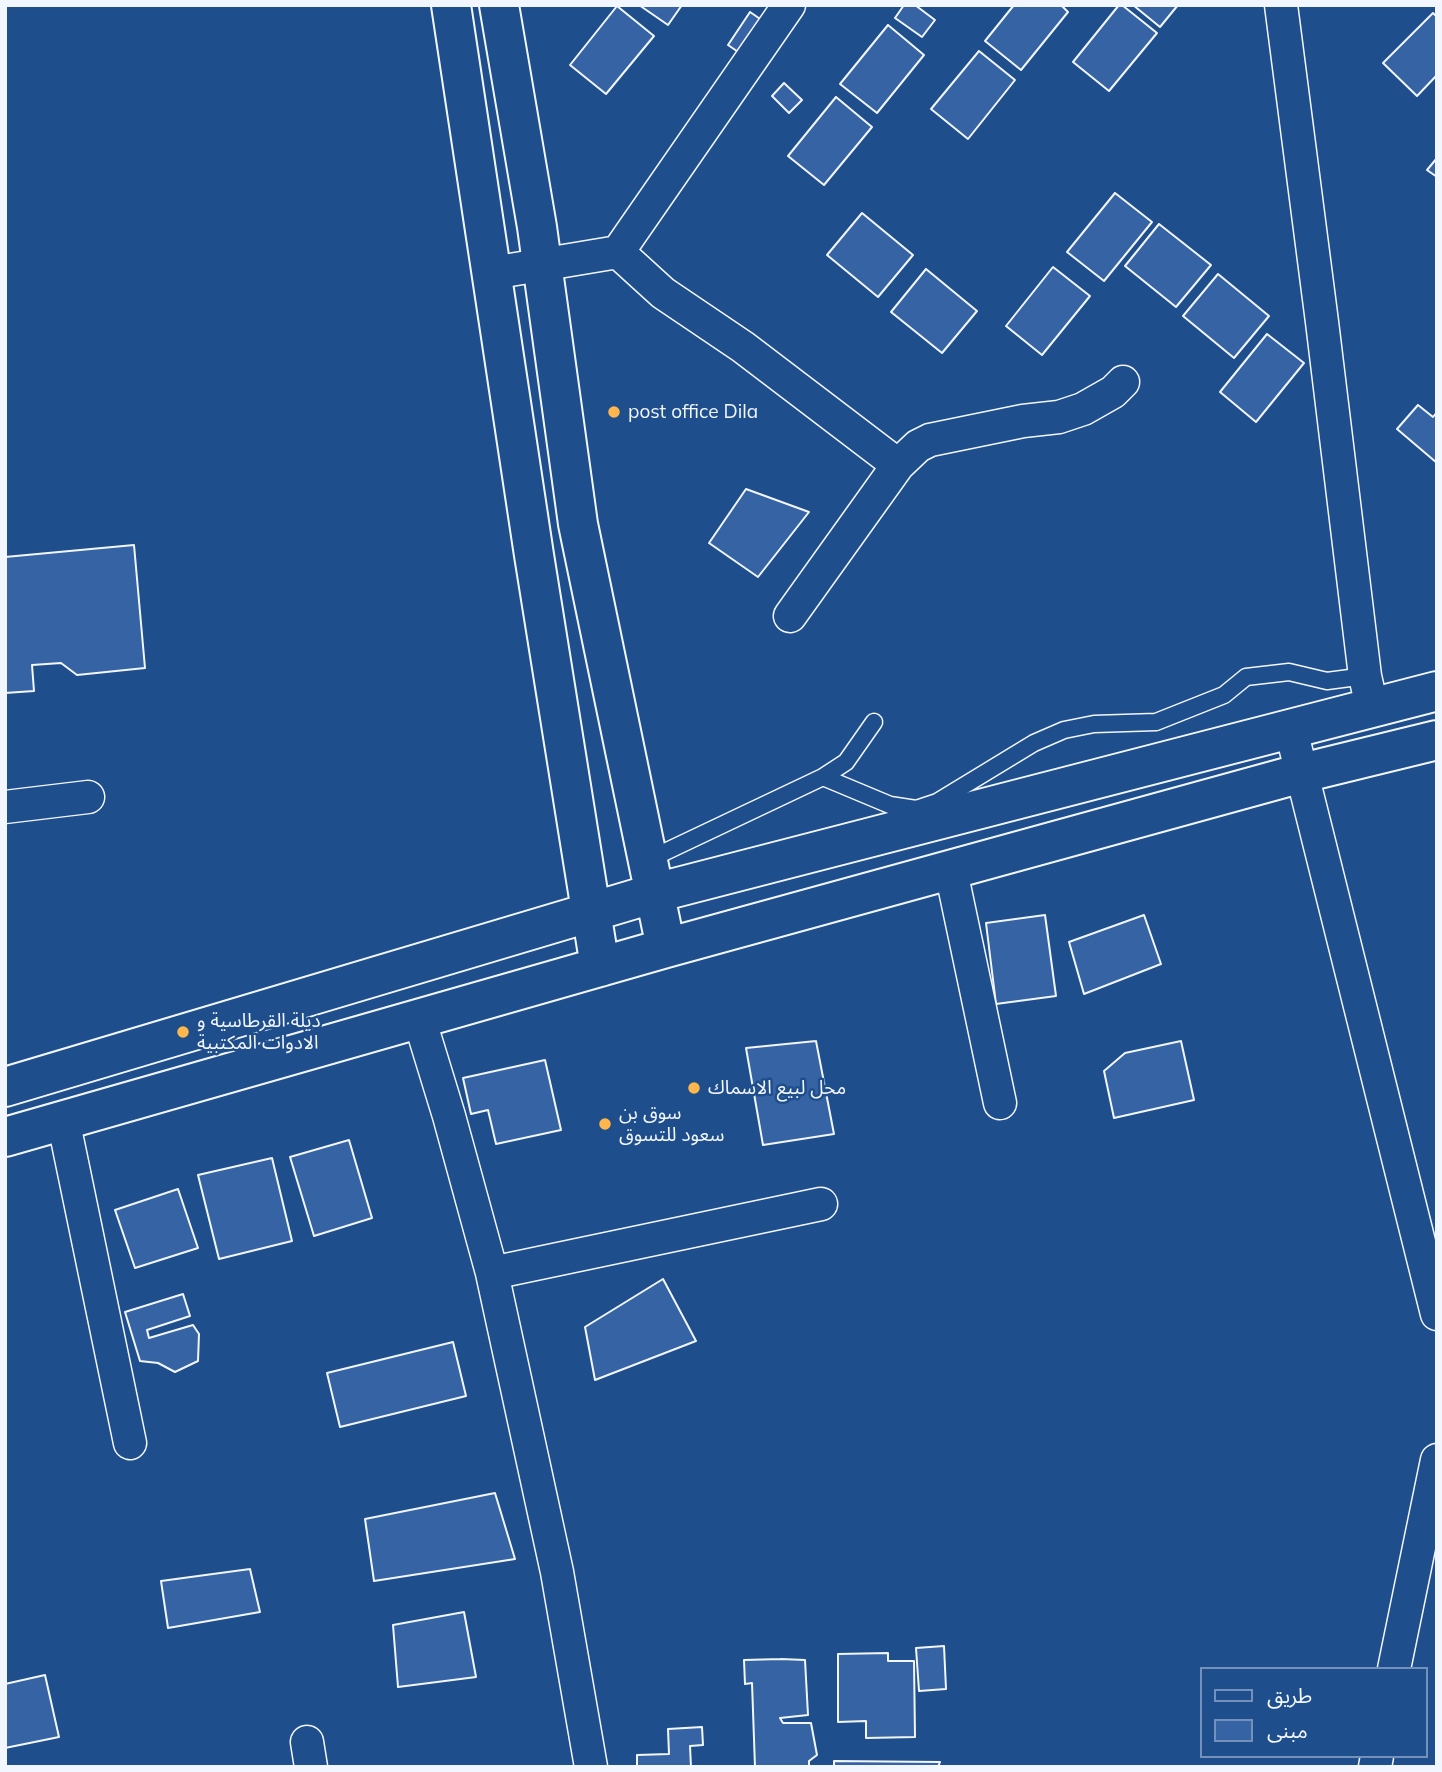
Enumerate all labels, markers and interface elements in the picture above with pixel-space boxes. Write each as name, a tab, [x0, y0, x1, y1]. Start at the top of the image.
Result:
place label: post office Dila	[628, 401, 758, 423]
marker: post office Dila	[606, 404, 622, 420]
place label: ديلة القرطاسية و الادوات المكتبية	[197, 1010, 321, 1054]
marker: ديلة القرطاسية و الادوات المكتبية	[175, 1024, 191, 1040]
place label: محل لبيع الاسماك	[708, 1077, 846, 1099]
marker: محل لبيع الاسماك	[686, 1080, 702, 1096]
place label: سوق بن سعود للتسوق	[619, 1102, 724, 1146]
marker: سوق بن سعود للتسوق	[597, 1116, 613, 1132]
legend	[1200, 1667, 1428, 1758]
text: طريق	[1267, 1682, 1312, 1708]
text: مبنى	[1267, 1717, 1308, 1743]

